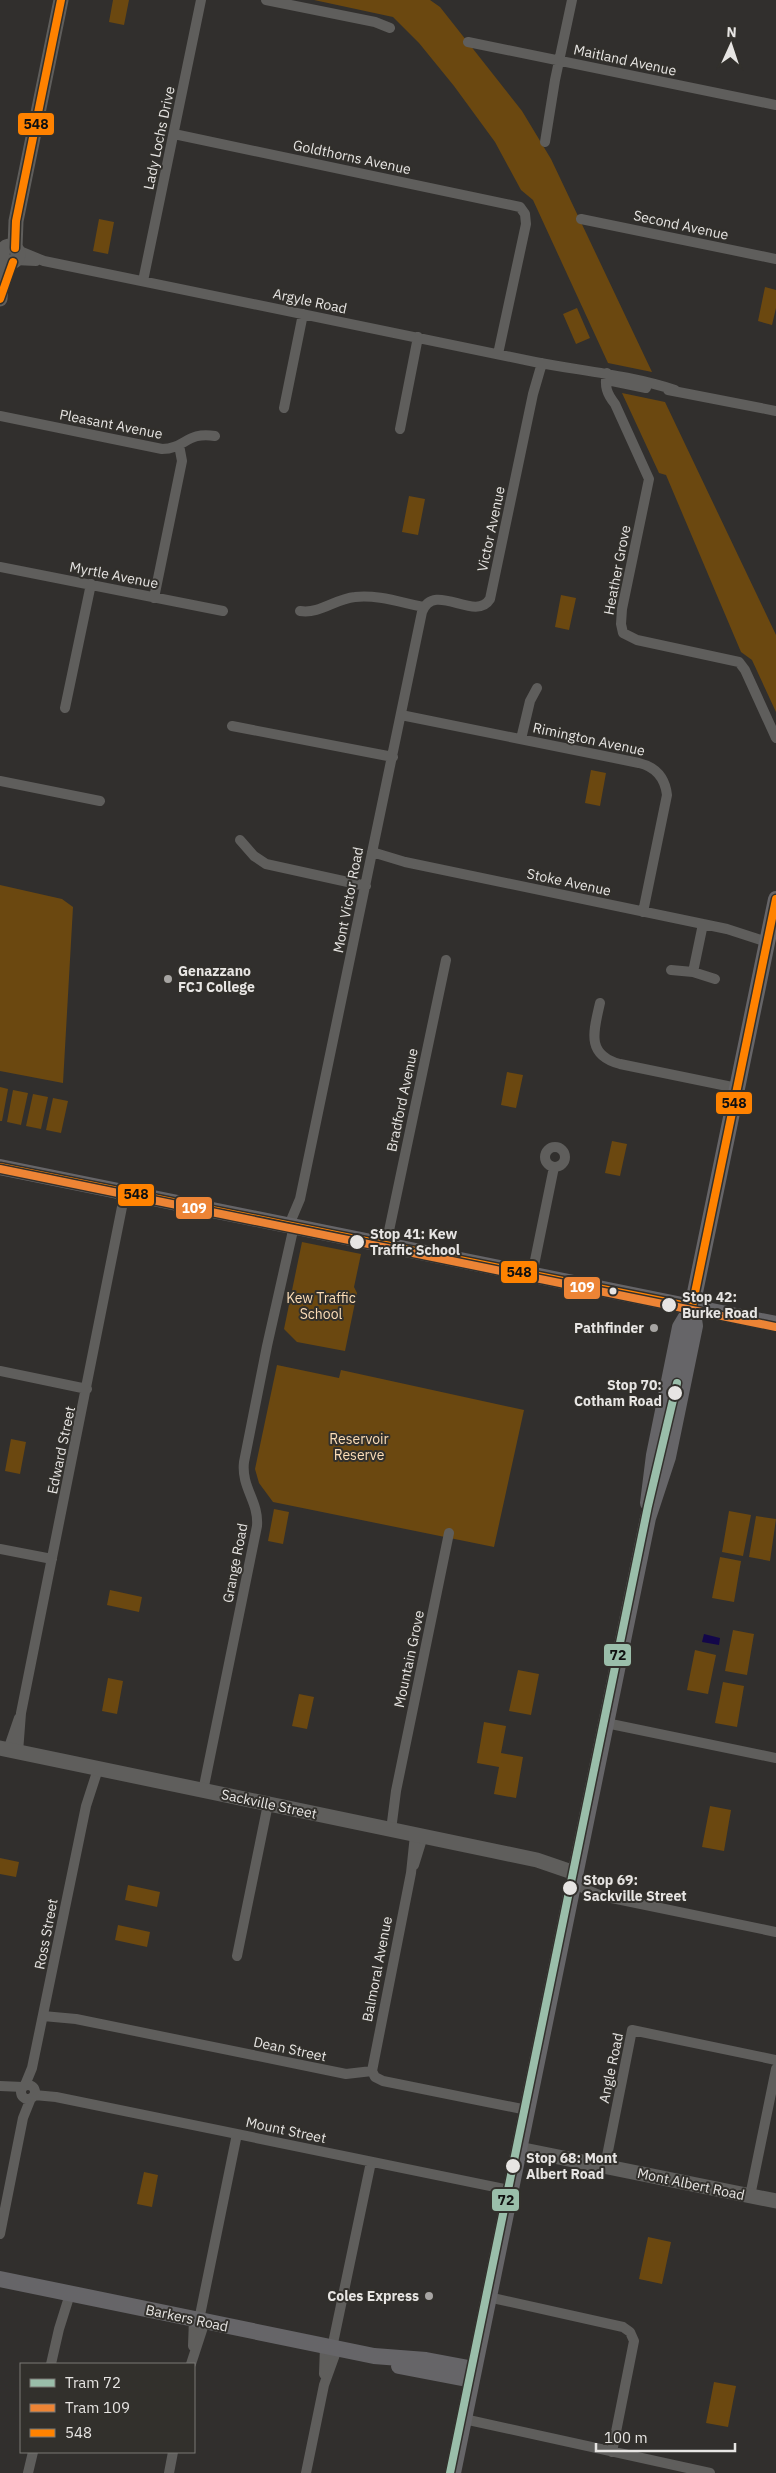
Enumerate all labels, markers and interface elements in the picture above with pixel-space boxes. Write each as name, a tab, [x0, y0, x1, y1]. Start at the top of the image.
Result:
north arrow	[706, 20, 756, 70]
text: N	[726, 23, 737, 41]
street label: Maitland Avenue	[572, 40, 678, 80]
street label: Lady Lochs Drive	[139, 84, 179, 191]
line badge: 548	[17, 112, 55, 136]
text: 548	[23, 115, 49, 133]
street label: Goldthorns Avenue	[291, 136, 413, 178]
street label: Second Avenue	[632, 206, 730, 244]
street label: Argyle Road	[271, 284, 349, 318]
street label: Pleasant Avenue	[58, 405, 164, 443]
street label: Victor Avenue	[473, 484, 509, 573]
street label: Heather Grove	[599, 523, 635, 616]
street label: Myrtle Avenue	[68, 558, 160, 592]
street label: Rimington Avenue	[531, 718, 647, 760]
street label: Mont Victor Road	[329, 845, 367, 955]
street label: Stoke Avenue	[525, 864, 613, 900]
place label: Genazzano FCJ College	[178, 962, 255, 996]
marker: Genazzano FCJ College	[162, 973, 174, 985]
street label: Bradford Avenue	[382, 1046, 422, 1153]
line badge: 548	[715, 1091, 753, 1115]
text: 548	[721, 1094, 747, 1112]
line badge: 548	[117, 1183, 155, 1207]
text: 548	[123, 1185, 149, 1203]
line badge: 109	[175, 1196, 213, 1220]
text: 109	[181, 1199, 207, 1217]
place label: Stop 41: Kew Traffic School	[370, 1225, 460, 1259]
marker: Stop 41: Kew Traffic School	[348, 1233, 366, 1251]
line badge: 548	[500, 1260, 538, 1284]
text: 548	[506, 1263, 532, 1281]
line badge: 109	[563, 1276, 601, 1300]
text: 109	[569, 1278, 595, 1296]
unlabelled marker	[608, 1286, 618, 1296]
place label: Stop 42: Burke Road	[682, 1288, 758, 1322]
park label: Kew Traffic School	[286, 1289, 356, 1323]
marker: Stop 42: Burke Road	[660, 1296, 678, 1314]
place label: Pathfinder	[574, 1319, 644, 1337]
marker: Pathfinder	[648, 1322, 660, 1334]
place label: Stop 70: Cotham Road	[574, 1376, 662, 1410]
marker: Stop 70: Cotham Road	[666, 1384, 684, 1402]
street label: Edward Street	[43, 1404, 79, 1495]
park label: Reservoir Reserve	[329, 1430, 389, 1464]
street label: Grange Road	[218, 1522, 252, 1604]
street label: Mountain Grove	[390, 1608, 428, 1709]
line badge: 72	[603, 1643, 632, 1667]
text: 72	[610, 1646, 626, 1664]
street label: Sackville Street	[220, 1785, 318, 1823]
place label: Stop 69: Sackville Street	[583, 1871, 687, 1905]
marker: Stop 69: Sackville Street	[561, 1879, 579, 1897]
street label: Ross Street	[30, 1897, 62, 1971]
street label: Balmoral Avenue	[358, 1915, 396, 2023]
street label: Angle Road	[595, 2031, 627, 2105]
street label: Dean Street	[252, 2032, 328, 2066]
street label: Mount Street	[244, 2113, 328, 2147]
place label: Stop 68: Mont Albert Road	[526, 2149, 617, 2183]
marker: Stop 68: Mont Albert Road	[504, 2157, 522, 2175]
street label: Mont Albert Road	[636, 2164, 746, 2204]
line badge: 72	[491, 2188, 520, 2212]
text: 72	[498, 2191, 514, 2209]
place label: Coles Express	[327, 2287, 419, 2305]
marker: Coles Express	[423, 2290, 435, 2302]
street label: Barkers Road	[144, 2300, 230, 2336]
legend	[20, 2363, 195, 2453]
text: Tram 72	[65, 2373, 121, 2392]
text: Tram 109	[65, 2398, 130, 2417]
scale bar	[596, 2420, 735, 2452]
text: 548	[65, 2423, 92, 2442]
text: 100 m	[604, 2428, 648, 2447]

